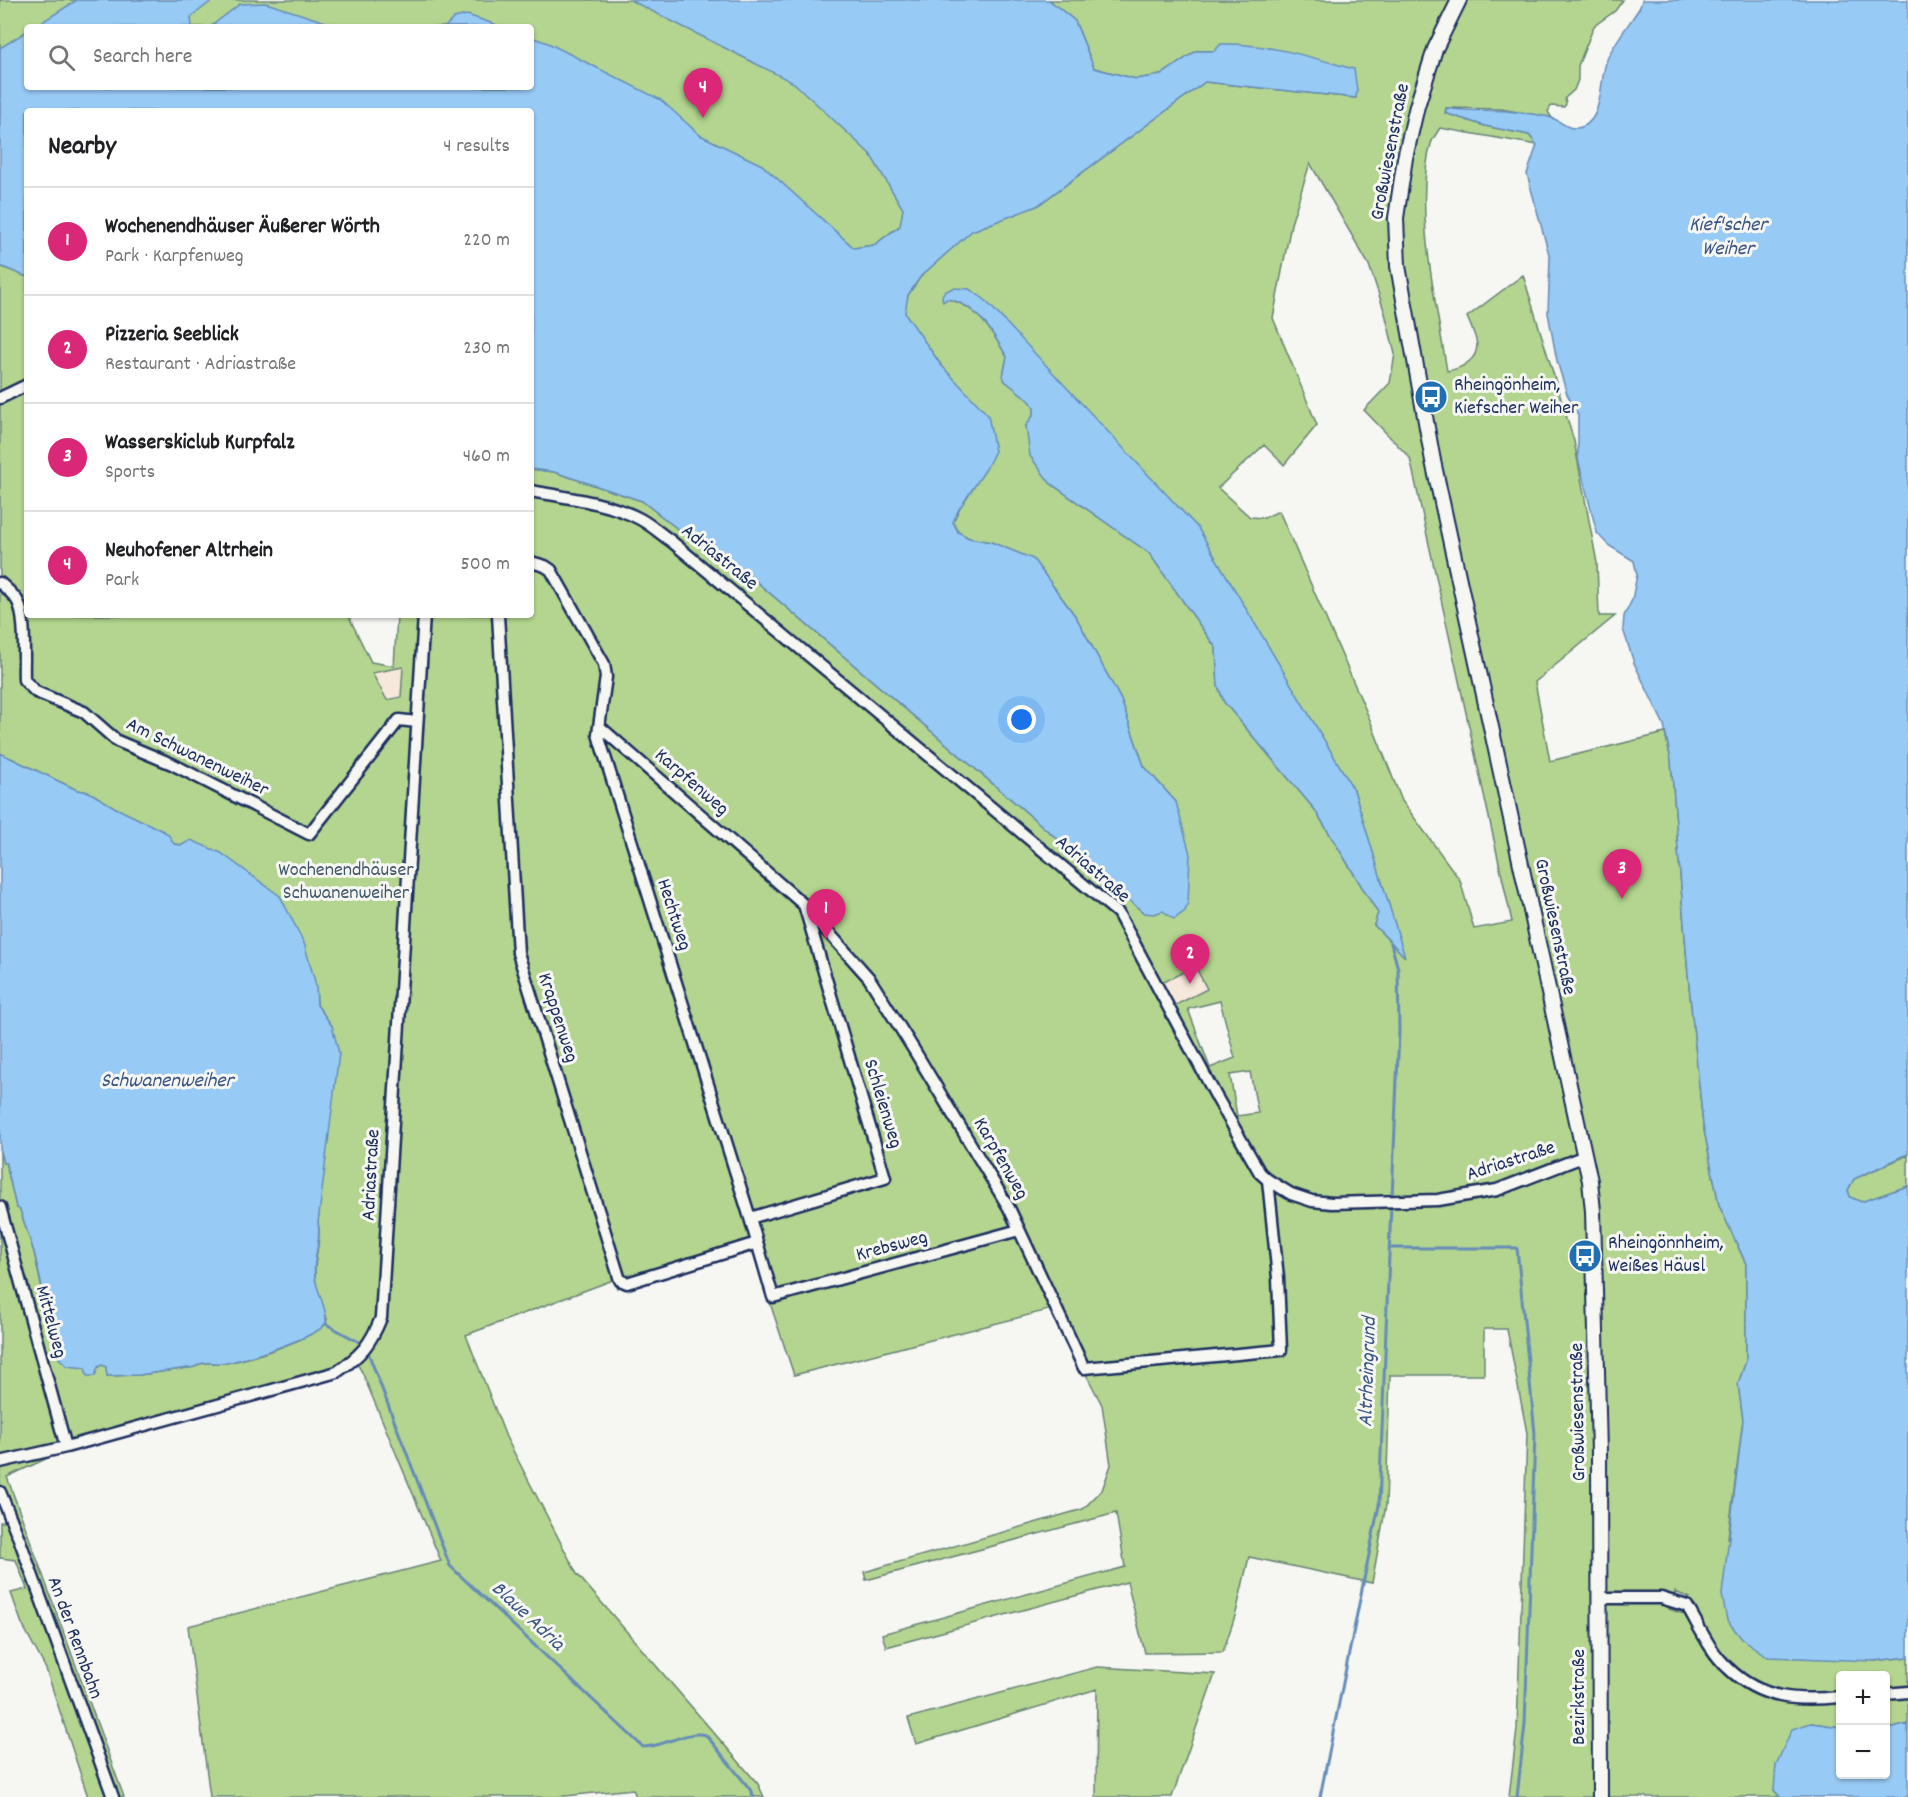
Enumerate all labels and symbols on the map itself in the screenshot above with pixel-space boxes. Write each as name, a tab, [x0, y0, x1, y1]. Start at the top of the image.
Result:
pin: 4	[684, 68, 722, 118]
street label: Großwiesenstraße	[1364, 81, 1418, 223]
water label: Kief'scher Weiher	[1689, 211, 1769, 265]
place label: Rheingönheim, Kiefscher Weiher	[1454, 372, 1579, 423]
bus stop icon: Rheingönheim, Kiefscher Weiher	[1413, 379, 1449, 415]
street label: Adriastraße	[675, 518, 764, 598]
your location	[1007, 705, 1036, 734]
street label: Am Schwanenweiher	[121, 711, 274, 805]
street label: Karpfenweg	[648, 743, 734, 823]
street label: Adriastraße	[1048, 829, 1136, 911]
pin: 3	[1602, 850, 1642, 899]
street label: Großwiesenstraße	[1526, 856, 1582, 998]
park label: Wochenendhäuser Schwanenweiher	[278, 857, 414, 908]
street label: Hechtweg	[648, 875, 698, 955]
pin: 1	[806, 890, 846, 939]
pin: 2	[1170, 934, 1210, 984]
street label: Krappenweg	[529, 969, 585, 1067]
street label: Schleienweg	[855, 1056, 909, 1152]
water label: Schwanenweiher	[101, 1067, 236, 1097]
street label: Karpfenweg	[965, 1113, 1035, 1205]
street label: Adriastraße	[356, 1128, 388, 1222]
street label: Adriastraße	[1463, 1134, 1559, 1189]
street label: Krebsweg	[853, 1224, 931, 1270]
place label: Rheingönnheim, Weißes Häusl	[1608, 1230, 1724, 1281]
bus stop icon: Rheingönnheim, Weißes Häusl	[1567, 1238, 1603, 1274]
street label: Mittelweg	[27, 1283, 73, 1361]
water label: Altrheingrund	[1352, 1313, 1386, 1427]
street label: Großwiesenstraße	[1564, 1342, 1594, 1482]
street label: An der Rennbahn	[39, 1573, 109, 1703]
water label: Blaue Adria	[484, 1575, 571, 1660]
street label: Bezirkstraße	[1566, 1649, 1594, 1745]

